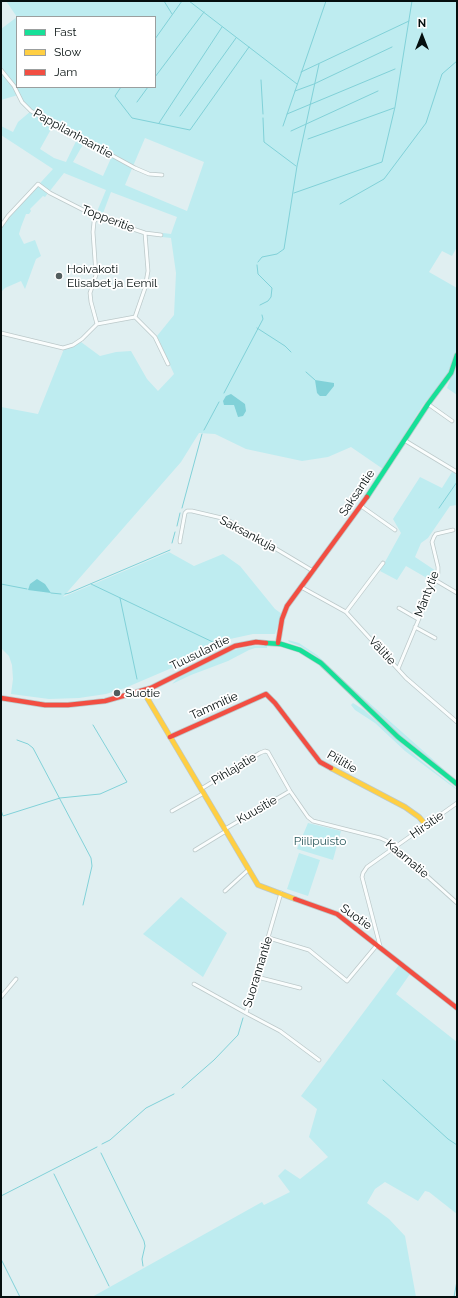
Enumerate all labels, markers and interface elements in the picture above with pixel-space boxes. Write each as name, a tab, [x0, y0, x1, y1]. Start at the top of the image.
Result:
legend	[16, 16, 156, 88]
north arrow	[402, 16, 442, 56]
text: N	[418, 17, 426, 30]
text: Fast	[54, 25, 77, 39]
text: Slow	[54, 45, 81, 59]
text: Jam	[54, 65, 77, 79]
street label: Pappilanhaantie	[31, 106, 115, 162]
street label: Topperitie	[80, 202, 136, 236]
place label: Hoivakoti Elisabet ja Eemil	[67, 262, 157, 290]
marker: Hoivakoti Elisabet ja Eemil	[54, 271, 64, 281]
street label: Saksantie	[336, 467, 378, 519]
street label: Saksankuja	[217, 513, 279, 555]
street label: Mäntytie	[412, 569, 442, 619]
street label: Tuusulantie	[168, 633, 232, 673]
street label: Välitie	[365, 634, 399, 668]
place label: Suotie	[125, 686, 160, 700]
marker: Suotie	[112, 688, 122, 698]
street label: Tammitie	[188, 689, 240, 723]
street label: Piilitie	[324, 748, 360, 776]
street label: Pihlajatie	[209, 750, 259, 788]
street label: Kuusitie	[234, 793, 280, 827]
street label: Hirsitie	[407, 808, 447, 842]
park label: Piilipuisto	[294, 834, 346, 848]
street label: Kaarnatie	[382, 837, 432, 881]
street label: Suotie	[337, 901, 375, 933]
street label: Suorannantie	[240, 935, 276, 1009]

